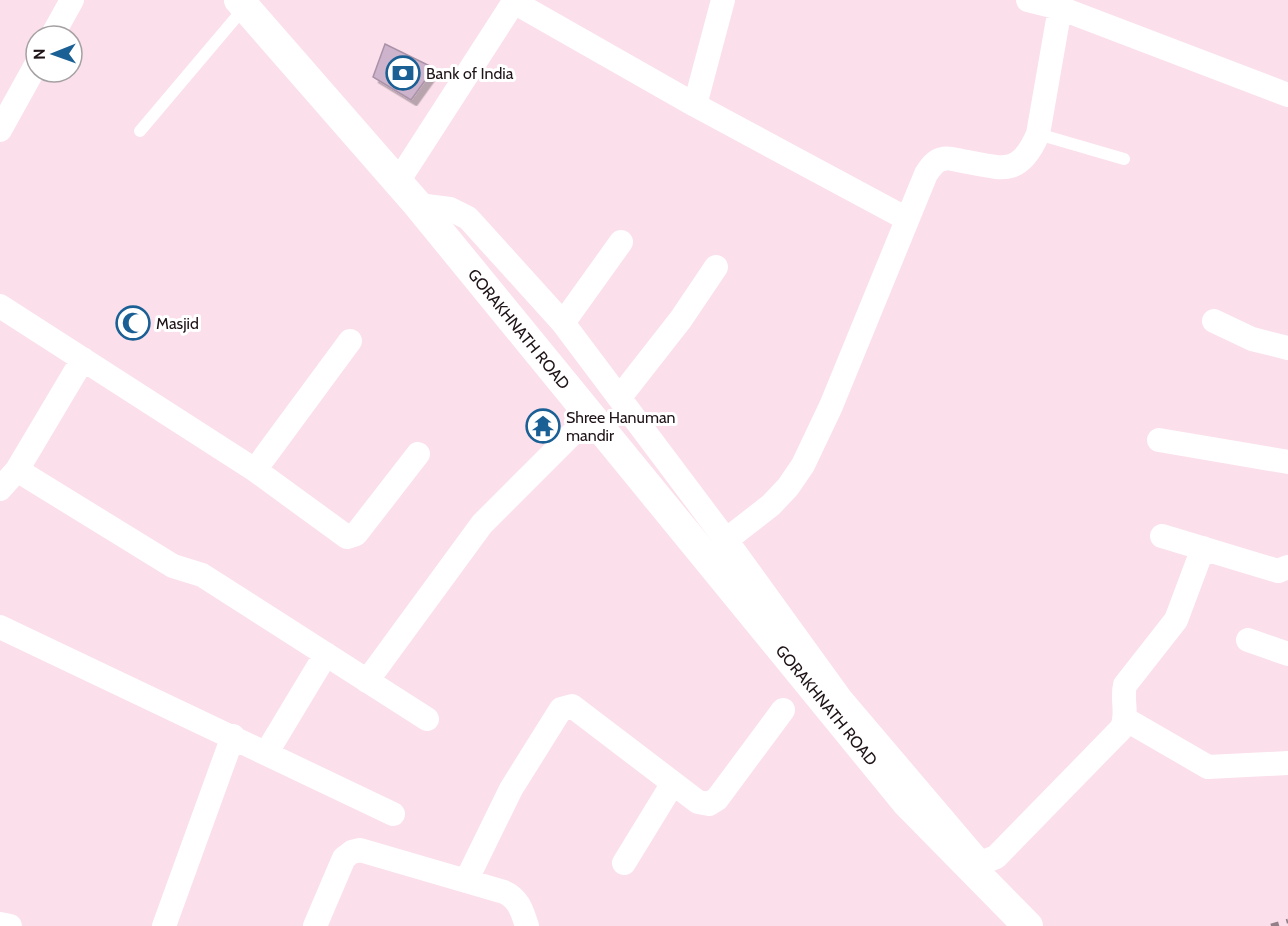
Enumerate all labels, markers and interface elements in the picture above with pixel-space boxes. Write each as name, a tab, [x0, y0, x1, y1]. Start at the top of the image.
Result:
north arrow	[24, 24, 84, 84]
text: N	[30, 48, 49, 60]
bank icon: Bank of India	[385, 55, 421, 91]
place label: Bank of India	[426, 64, 514, 83]
street label: GORAKHNATH ROAD	[464, 265, 574, 393]
mosque icon: Masjid	[115, 305, 151, 341]
place label: Masjid	[156, 314, 199, 333]
temple icon: Shree Hanuman mandir	[525, 408, 561, 444]
place label: Shree Hanuman mandir	[566, 408, 676, 445]
street label: GORAKHNATH ROAD	[772, 641, 881, 769]

